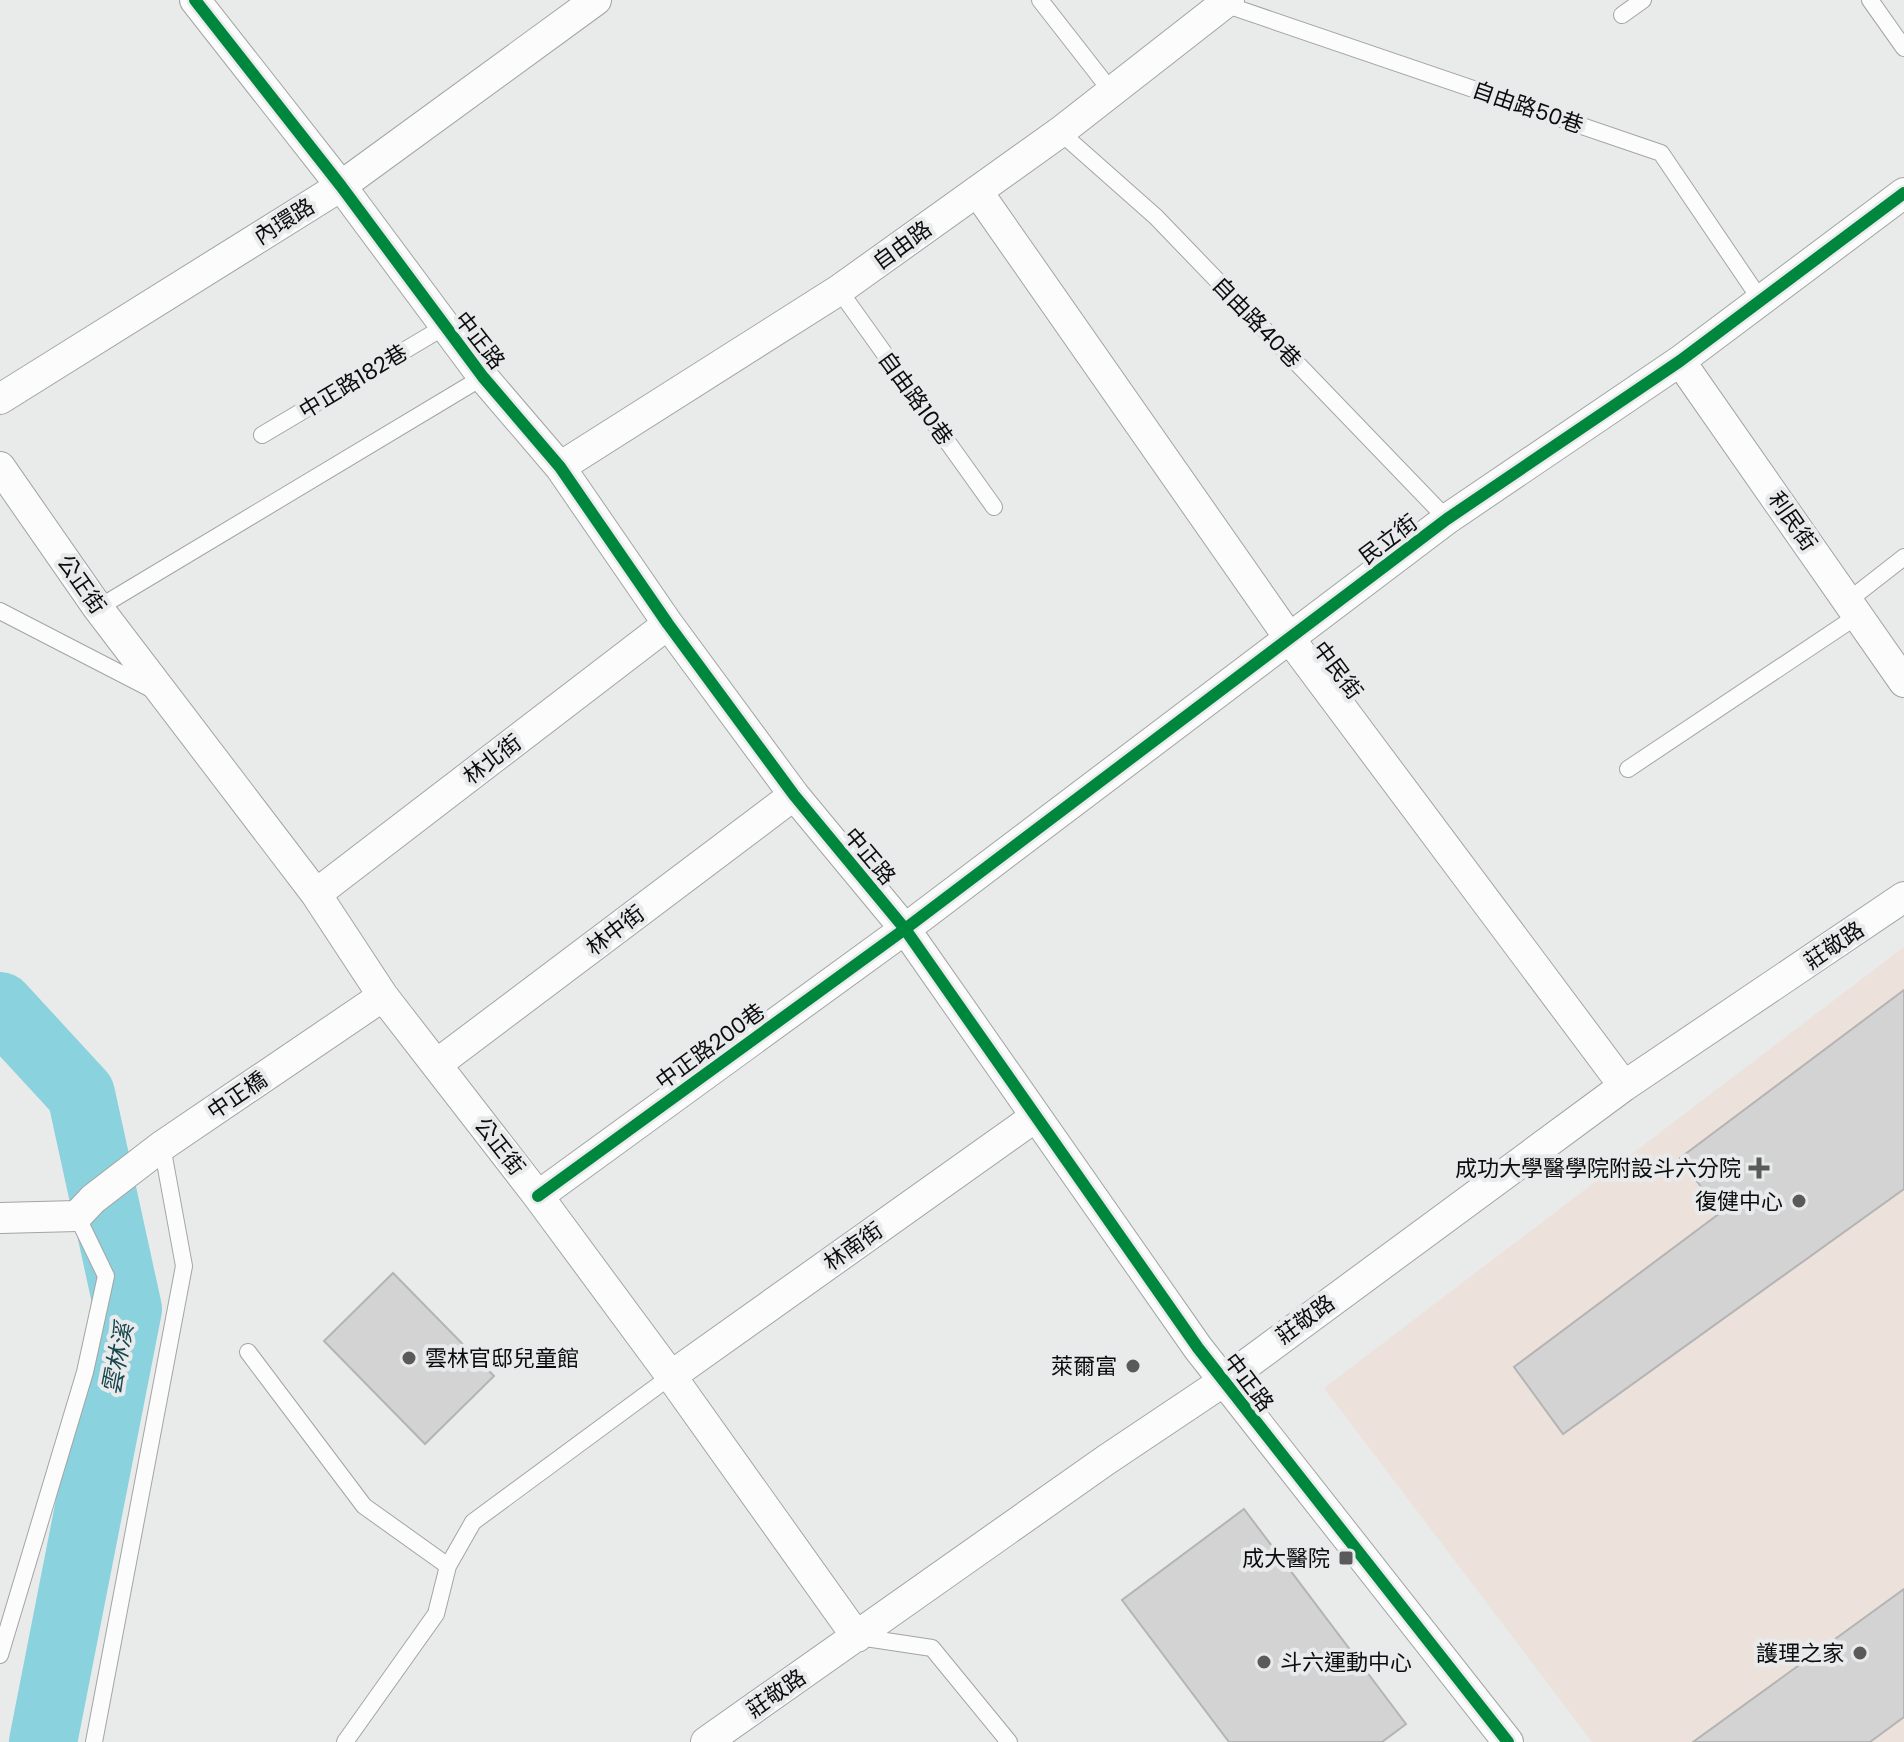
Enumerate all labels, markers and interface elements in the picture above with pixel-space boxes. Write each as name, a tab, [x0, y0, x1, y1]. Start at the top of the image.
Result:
street label: 自由路50巷	[1468, 74, 1588, 141]
street label: 內環路	[248, 191, 320, 252]
street label: 自由路	[866, 213, 938, 277]
street label: 自由路40巷	[1205, 270, 1308, 375]
street label: 中正路	[447, 305, 512, 376]
street label: 中正路182巷	[293, 337, 413, 426]
street label: 自由路10巷	[871, 345, 960, 451]
street label: 利民街	[1761, 485, 1824, 557]
street label: 民立街	[1353, 507, 1424, 572]
street label: 公正街	[50, 548, 113, 620]
street label: 中民街	[1305, 635, 1370, 706]
street label: 林北街	[457, 727, 528, 792]
street label: 中正路	[837, 821, 903, 892]
street label: 林中街	[580, 898, 651, 963]
street label: 莊敬路	[1798, 914, 1870, 977]
street label: 中正路200巷	[649, 996, 771, 1097]
street label: 中正橋	[201, 1064, 273, 1127]
street label: 公正街	[467, 1111, 532, 1182]
place label: 成功大學醫學院附設斗六分院	[1455, 1153, 1741, 1184]
marker: 成功大學醫學院附設斗六分院	[1748, 1157, 1770, 1179]
place label: 復健中心	[1695, 1186, 1783, 1217]
marker: 復健中心	[1790, 1192, 1808, 1210]
street label: 林南街	[817, 1215, 889, 1278]
street label: 莊敬路	[1269, 1287, 1341, 1351]
water label: 雲林溪	[94, 1317, 141, 1397]
place label: 雲林官邸兒童館	[425, 1343, 579, 1374]
street label: 中正路	[1216, 1347, 1281, 1418]
marker: 雲林官邸兒童館	[400, 1349, 418, 1367]
place label: 萊爾富	[1051, 1351, 1117, 1382]
marker: 萊爾富	[1124, 1357, 1142, 1375]
place label: 成大醫院	[1242, 1543, 1330, 1574]
marker: 成大醫院	[1337, 1549, 1355, 1567]
place label: 護理之家	[1756, 1638, 1844, 1669]
marker: 護理之家	[1851, 1644, 1869, 1662]
place label: 斗六運動中心	[1280, 1647, 1412, 1678]
marker: 斗六運動中心	[1255, 1653, 1273, 1671]
street label: 莊敬路	[740, 1662, 812, 1725]

